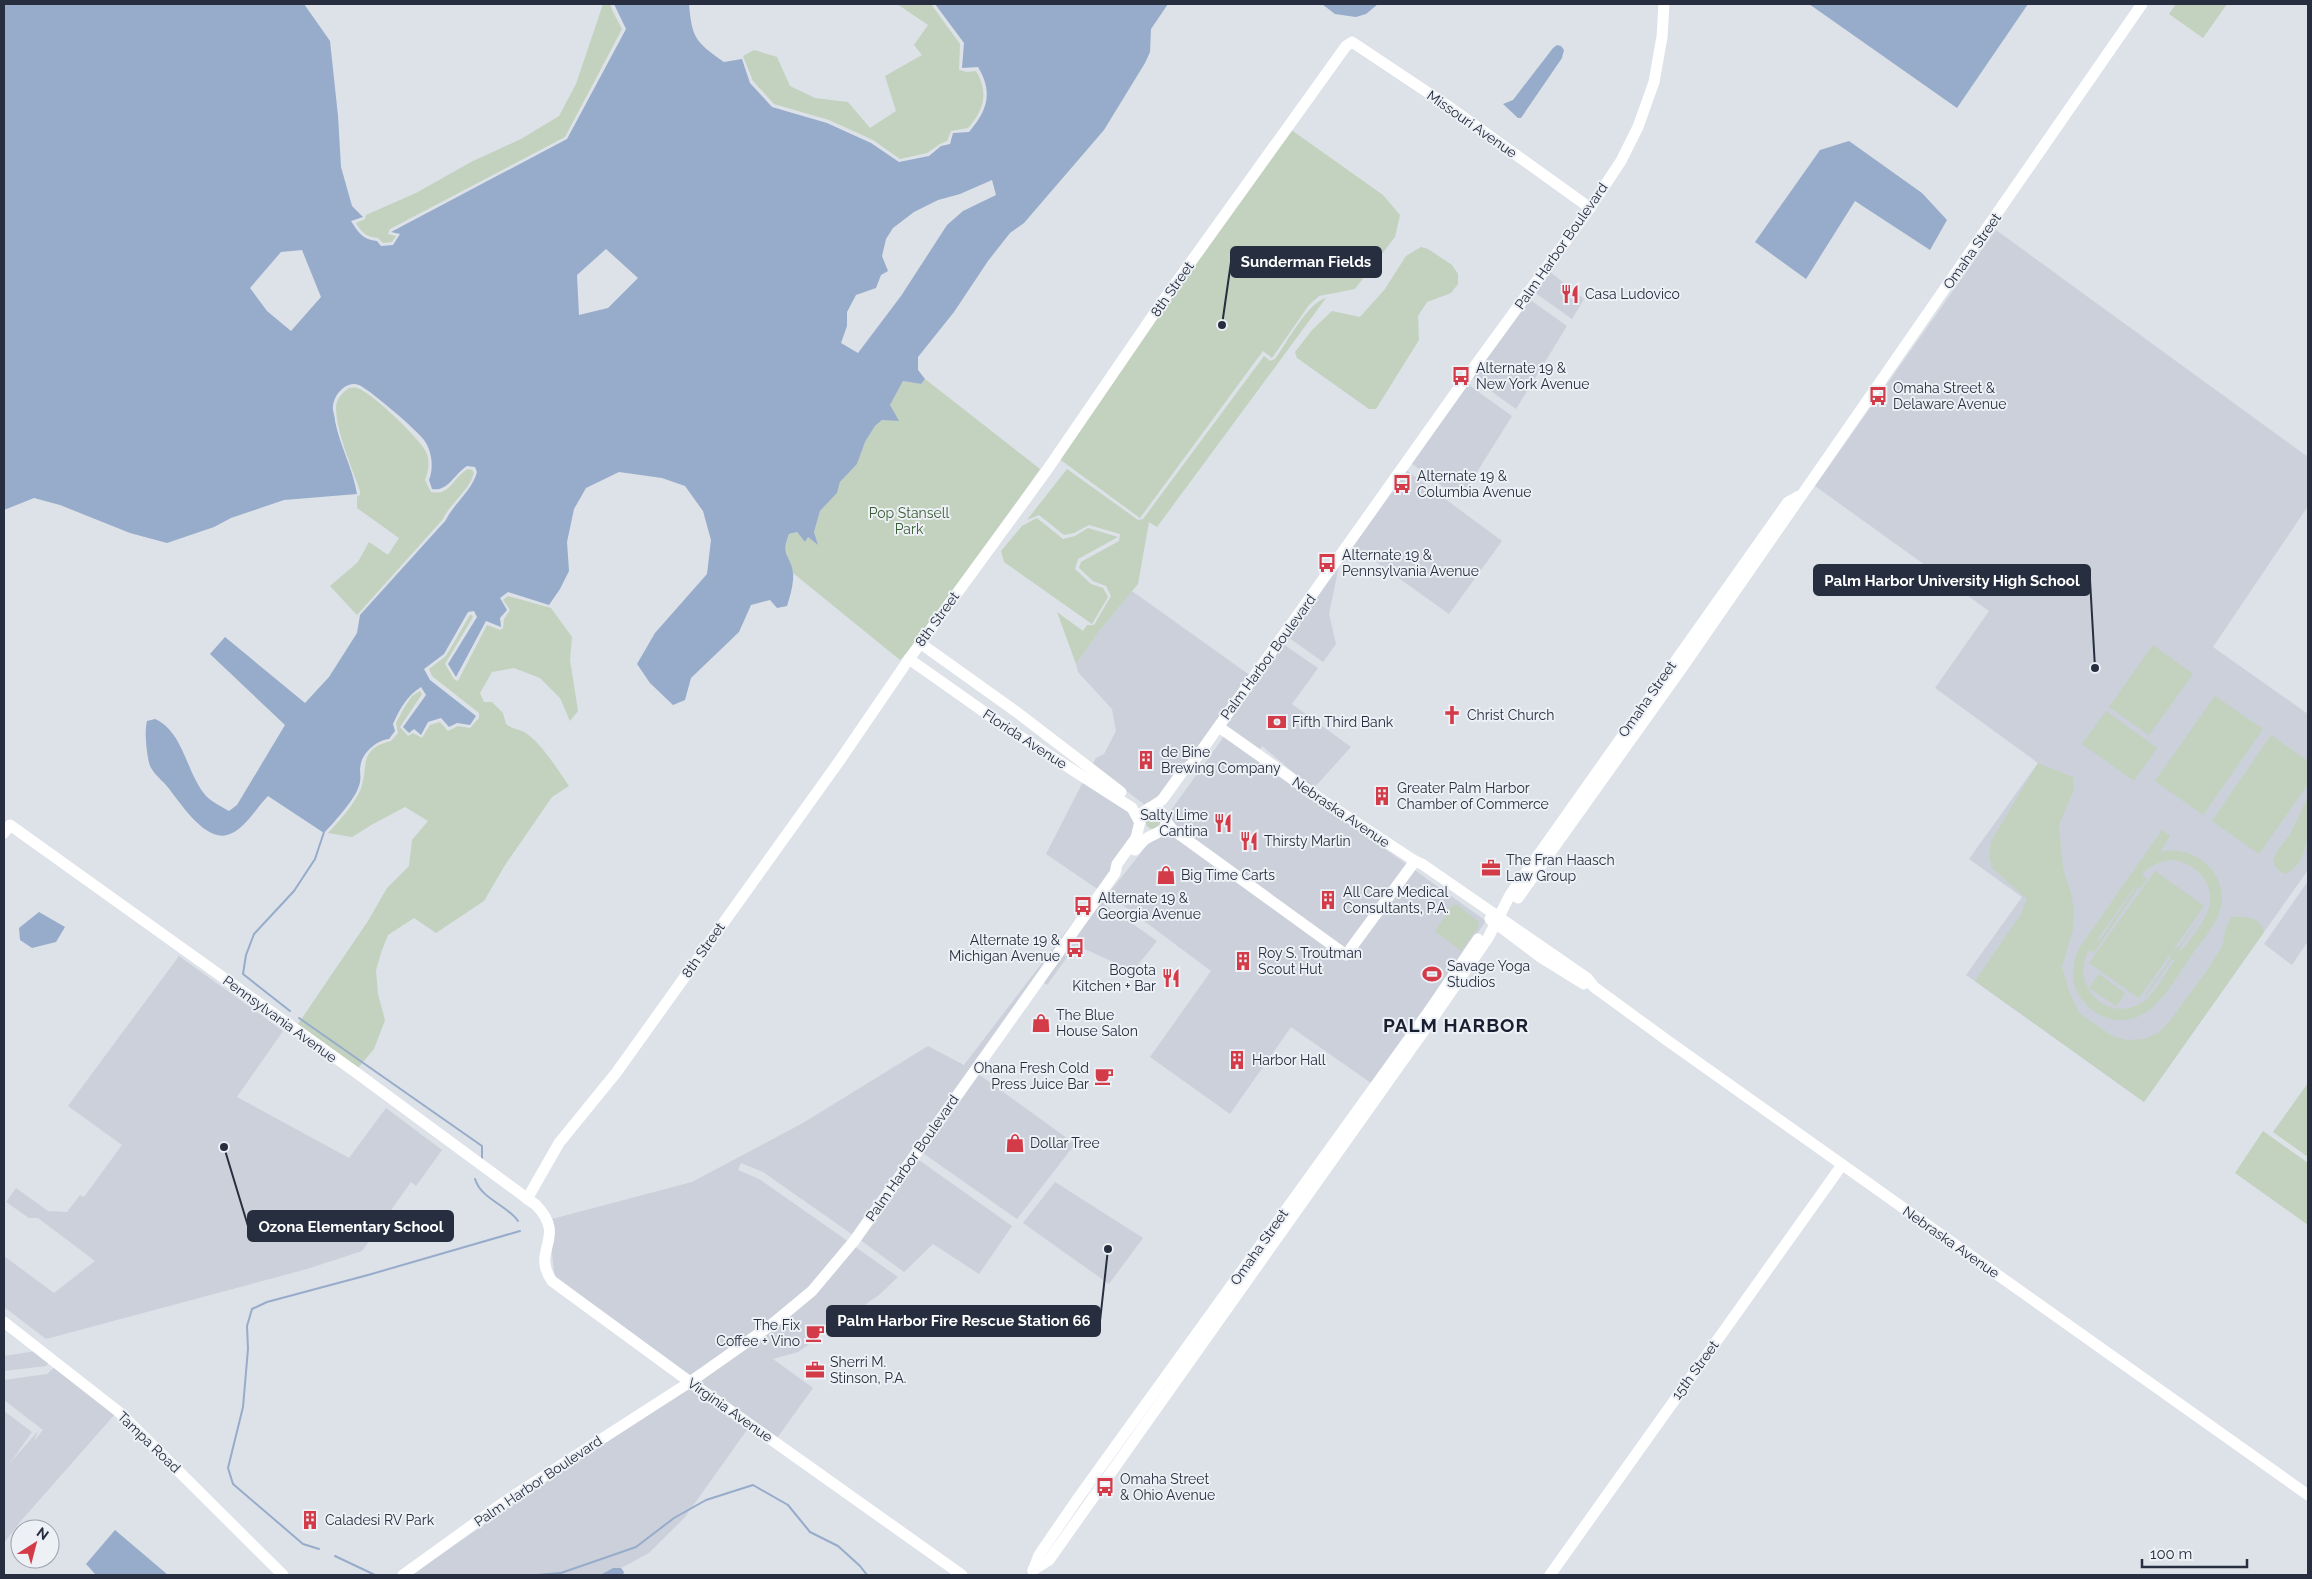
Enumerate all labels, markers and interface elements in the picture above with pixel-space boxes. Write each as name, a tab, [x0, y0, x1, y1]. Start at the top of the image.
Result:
street label: Missouri Avenue	[1424, 87, 1520, 161]
street label: Palm Harbor Boulevard	[1511, 180, 1611, 312]
street label: Omaha Street	[1940, 210, 2004, 292]
callout: Sunderman Fields	[1231, 247, 1381, 277]
text: Sunderman Fields	[1241, 253, 1371, 271]
street label: 8th Street	[1147, 258, 1197, 320]
restaurant icon: Casa Ludovico	[1559, 283, 1581, 305]
place label: Casa Ludovico	[1585, 286, 1680, 302]
place label: Alternate 19 & New York Avenue	[1476, 360, 1590, 392]
bus stop icon: Alternate 19 & New York Avenue	[1450, 365, 1472, 387]
place label: Omaha Street & Delaware Avenue	[1893, 380, 2006, 412]
bus stop icon: Omaha Street & Delaware Avenue	[1867, 385, 1889, 407]
place label: Alternate 19 & Columbia Avenue	[1417, 468, 1532, 500]
bus stop icon: Alternate 19 & Columbia Avenue	[1391, 473, 1413, 495]
park label: Pop Stansell Park	[869, 505, 949, 537]
place label: Alternate 19 & Pennsylvania Avenue	[1342, 547, 1479, 579]
bus stop icon: Alternate 19 & Pennsylvania Avenue	[1316, 552, 1338, 574]
callout: Palm Harbor University High School	[1814, 565, 2090, 595]
text: Palm Harbor University High School	[1824, 572, 2080, 590]
street label: 8th Street	[912, 588, 962, 649]
street label: Palm Harbor Boulevard	[1217, 591, 1319, 723]
street label: Omaha Street	[1615, 658, 1679, 740]
church icon: Christ Church	[1441, 704, 1463, 726]
street label: Florida Avenue	[980, 706, 1070, 772]
place label: Christ Church	[1467, 707, 1554, 723]
bank icon: Fifth Third Bank	[1266, 711, 1288, 733]
place label: Fifth Third Bank	[1292, 714, 1394, 730]
place label: de Bine Brewing Company	[1161, 744, 1281, 776]
building icon: de Bine Brewing Company	[1135, 749, 1157, 771]
street label: Nebraska Avenue	[1289, 773, 1393, 851]
place label: Greater Palm Harbor Chamber of Commerce	[1397, 780, 1549, 812]
building icon: Greater Palm Harbor Chamber of Commerce	[1371, 785, 1393, 807]
place label: Salty Lime Cantina	[1140, 807, 1208, 839]
restaurant icon: Salty Lime Cantina	[1212, 812, 1234, 834]
restaurant icon: Thirsty Marlin	[1238, 830, 1260, 852]
place label: Thirsty Marlin	[1264, 833, 1351, 849]
place label: The Fran Haasch Law Group	[1506, 852, 1615, 884]
office icon: The Fran Haasch Law Group	[1480, 857, 1502, 879]
shop icon: Big Time Carts	[1155, 864, 1177, 886]
place label: Big Time Carts	[1181, 867, 1275, 883]
place label: All Care Medical Consultants, P.A.	[1343, 884, 1449, 916]
building icon: All Care Medical Consultants, P.A.	[1317, 889, 1339, 911]
place label: Alternate 19 & Georgia Avenue	[1098, 890, 1201, 922]
bus stop icon: Alternate 19 & Georgia Avenue	[1072, 895, 1094, 917]
street label: 8th Street	[678, 919, 728, 981]
place label: Alternate 19 & Michigan Avenue	[949, 932, 1061, 964]
bus stop icon: Alternate 19 & Michigan Avenue	[1064, 937, 1086, 959]
place label: Roy S. Troutman Scout Hut	[1258, 945, 1362, 977]
building icon: Roy S. Troutman Scout Hut	[1232, 950, 1254, 972]
place label: Savage Yoga Studios	[1447, 958, 1530, 990]
place label: Bogota Kitchen + Bar	[1072, 962, 1156, 994]
sports icon: Savage Yoga Studios	[1421, 963, 1443, 985]
restaurant icon: Bogota Kitchen + Bar	[1160, 967, 1182, 989]
street label: Pennsylvania Avenue	[220, 972, 340, 1066]
place label: The Blue House Salon	[1056, 1007, 1138, 1039]
shop icon: The Blue House Salon	[1030, 1012, 1052, 1034]
district label: PALM HARBOR	[1383, 1014, 1529, 1036]
building icon: Harbor Hall	[1226, 1049, 1248, 1071]
place label: Harbor Hall	[1252, 1052, 1326, 1068]
place label: Ohana Fresh Cold Press Juice Bar	[974, 1060, 1089, 1092]
cafe icon: Ohana Fresh Cold Press Juice Bar	[1093, 1065, 1115, 1087]
street label: Palm Harbor Boulevard	[862, 1092, 962, 1224]
shop icon: Dollar Tree	[1004, 1132, 1026, 1154]
place label: Dollar Tree	[1030, 1135, 1100, 1151]
street label: Nebraska Avenue	[1900, 1203, 2002, 1281]
street label: Omaha Street	[1227, 1206, 1291, 1288]
callout: Ozona Elementary School	[248, 1211, 453, 1241]
text: Ozona Elementary School	[259, 1218, 444, 1236]
callout: Palm Harbor Fire Rescue Station 66	[827, 1306, 1100, 1336]
text: Palm Harbor Fire Rescue Station 66	[837, 1312, 1091, 1330]
place label: The Fix Coffee + Vino	[716, 1317, 800, 1349]
cafe icon: The Fix Coffee + Vino	[804, 1322, 826, 1344]
street label: 15th Street	[1668, 1337, 1722, 1403]
place label: Sherri M. Stinson, P.A.	[830, 1354, 906, 1386]
office icon: Sherri M. Stinson, P.A.	[804, 1359, 826, 1381]
street label: Virginia Avenue	[684, 1375, 776, 1445]
street label: Tampa Road	[114, 1408, 184, 1476]
street label: Palm Harbor Boulevard	[471, 1432, 605, 1530]
place label: Omaha Street & Ohio Avenue	[1120, 1471, 1215, 1503]
bus stop icon: Omaha Street & Ohio Avenue	[1094, 1476, 1116, 1498]
building icon: Caladesi RV Park	[299, 1509, 321, 1531]
place label: Caladesi RV Park	[325, 1512, 435, 1528]
north arrow	[10, 1519, 60, 1569]
text: N	[34, 1524, 52, 1543]
scale bar	[2142, 1536, 2247, 1568]
text: 100 m	[2150, 1545, 2192, 1563]

